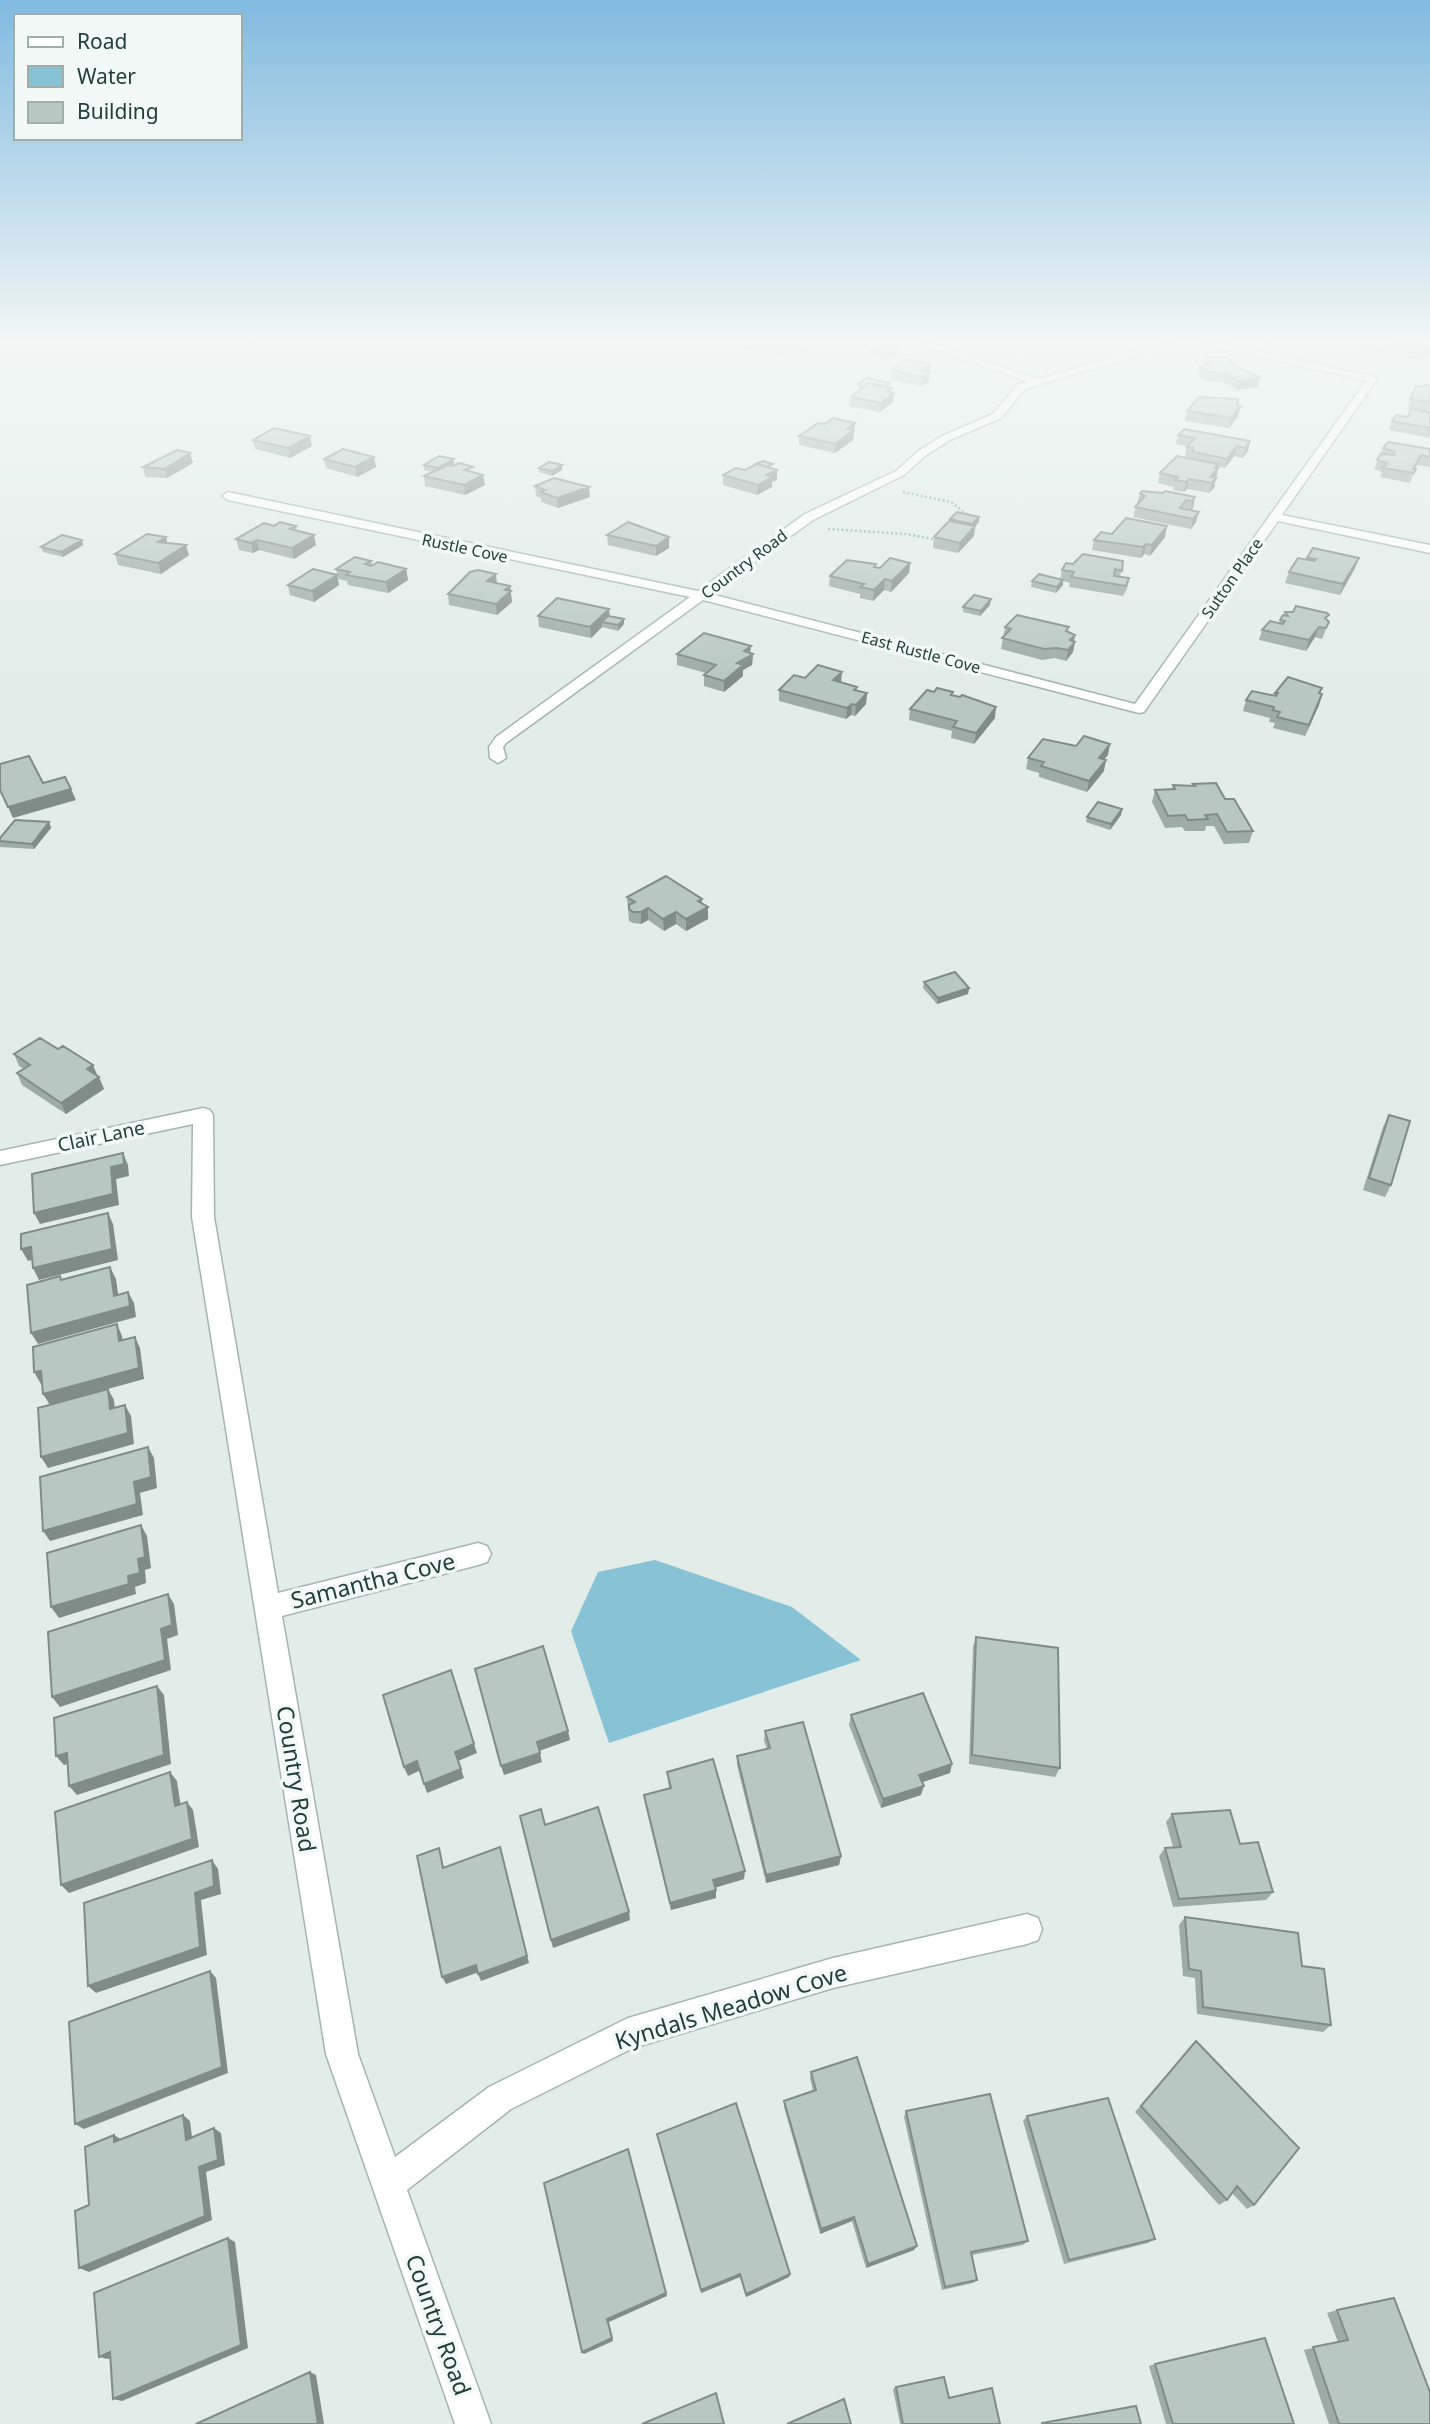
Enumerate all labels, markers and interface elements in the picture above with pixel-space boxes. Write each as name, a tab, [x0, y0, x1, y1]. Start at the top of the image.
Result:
legend	[14, 14, 242, 140]
text: Road	[77, 27, 127, 55]
text: Water	[77, 62, 136, 90]
text: Building	[77, 97, 159, 125]
street label: Country Road	[696, 524, 792, 604]
street label: Rustle Cove	[420, 528, 510, 568]
street label: Sutton Place	[1196, 533, 1268, 623]
street label: East Rustle Cove	[859, 625, 983, 679]
street label: Clair Lane	[55, 1114, 147, 1158]
street label: Samantha Cove	[287, 1544, 458, 1616]
street label: Country Road	[270, 1703, 324, 1854]
street label: Kyndals Meadow Cove	[611, 1955, 851, 2057]
street label: Country Road	[399, 2250, 479, 2400]

